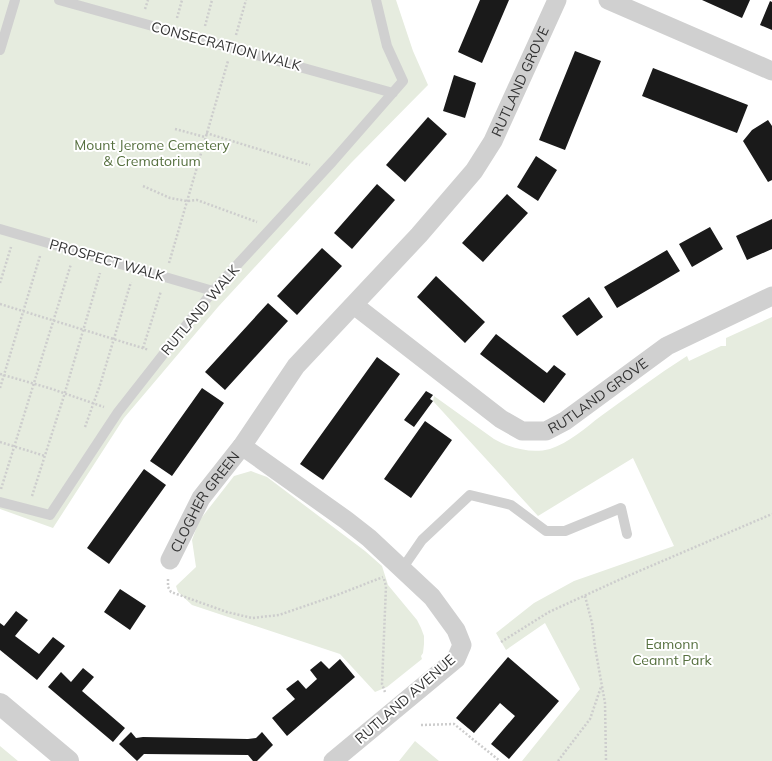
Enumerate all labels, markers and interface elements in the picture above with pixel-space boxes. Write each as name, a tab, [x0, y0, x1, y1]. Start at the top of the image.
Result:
street label: CONSECRATION WALK	[149, 17, 304, 75]
street label: RUTLAND GROVE	[487, 24, 553, 139]
park label: Mount Jerome Cemetery & Crematorium	[74, 136, 230, 170]
street label: PROSPECT WALK	[47, 235, 168, 285]
street label: RUTLAND WALK	[157, 260, 244, 359]
street label: RUTLAND GROVE	[545, 354, 652, 437]
street label: CLOGHER GREEN	[166, 448, 243, 556]
park label: Eamonn Ceannt Park	[632, 635, 713, 669]
street label: RUTLAND AVENUE	[351, 651, 459, 747]

